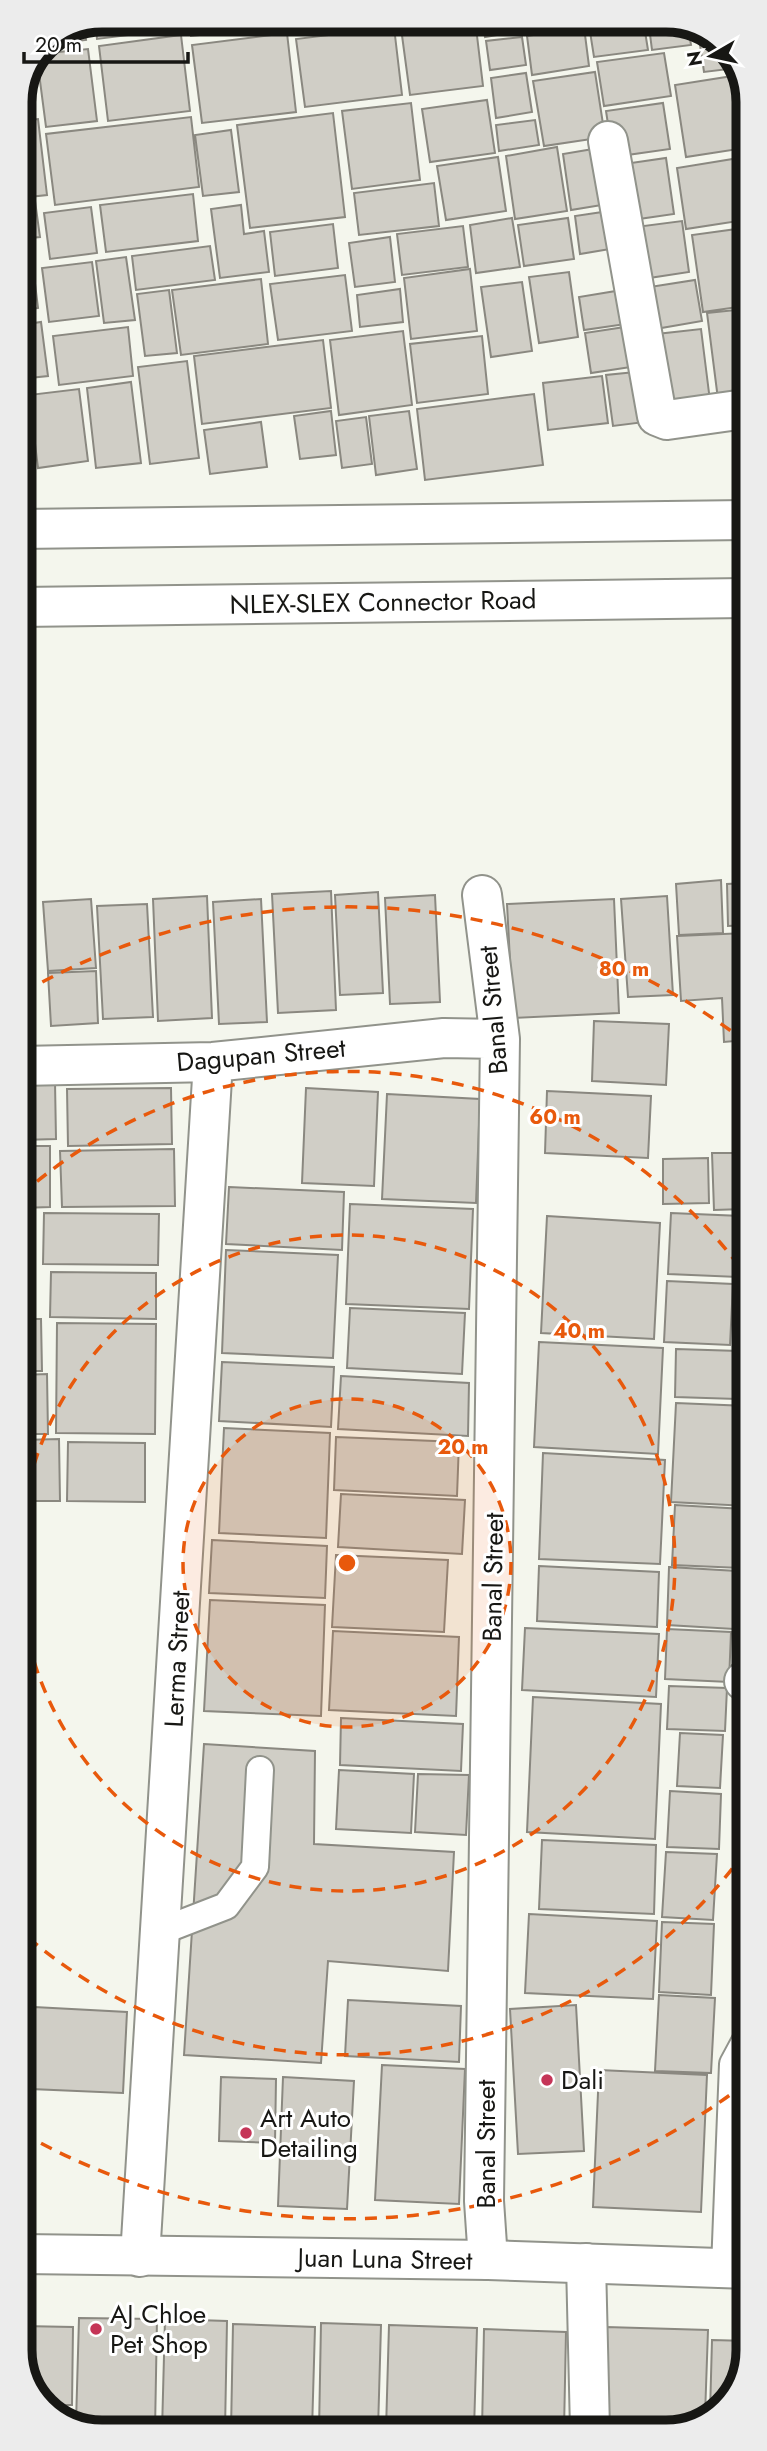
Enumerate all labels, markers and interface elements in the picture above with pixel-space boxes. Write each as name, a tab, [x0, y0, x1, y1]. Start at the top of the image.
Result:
scale bar	[24, 21, 189, 65]
north arrow	[676, 21, 746, 91]
text: 20 m	[35, 30, 82, 60]
text: N	[680, 49, 709, 68]
street label: NLEX-SLEX Connector Road	[229, 580, 537, 624]
street label: Banal Street	[468, 943, 518, 1076]
text: 80 m	[599, 954, 649, 984]
street label: Dagupan Street	[175, 1029, 348, 1081]
text: 60 m	[529, 1102, 581, 1132]
text: 40 m	[553, 1316, 605, 1346]
text: 20 m	[437, 1432, 489, 1462]
street label: Banal Street	[473, 1511, 513, 1642]
centre of rings	[335, 1551, 359, 1575]
street label: Lerma Street	[154, 1589, 200, 1728]
place label: Dali	[561, 2061, 604, 2099]
marker: Dali	[539, 2072, 555, 2088]
street label: Banal Street	[467, 2079, 505, 2209]
place label: Art Auto Detailing	[260, 2099, 358, 2167]
marker: Art Auto Detailing	[238, 2125, 254, 2141]
street label: Juan Luna Street	[294, 2238, 473, 2280]
place label: AJ Chloe Pet Shop	[110, 2295, 208, 2363]
marker: AJ Chloe Pet Shop	[88, 2321, 104, 2337]

